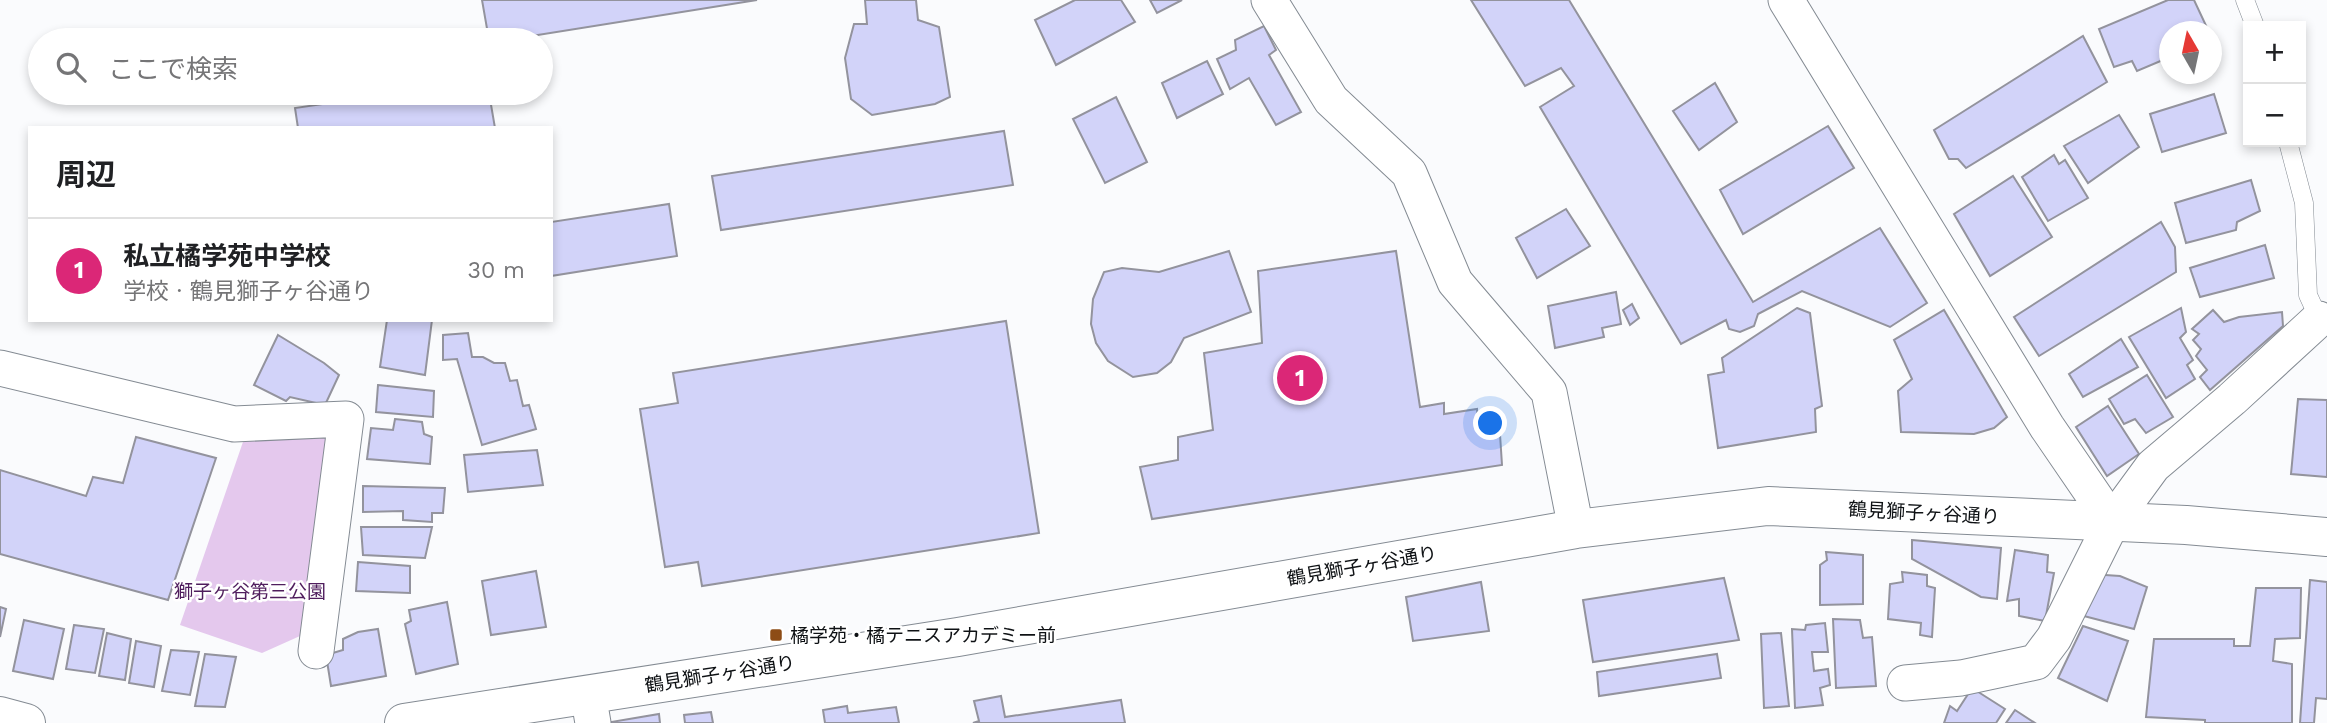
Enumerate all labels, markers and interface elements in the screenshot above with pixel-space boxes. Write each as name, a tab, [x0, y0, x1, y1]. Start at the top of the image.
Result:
north arrow	[2159, 21, 2222, 84]
map controls	[2243, 21, 2306, 147]
button: +	[2243, 21, 2306, 84]
search box	[28, 28, 553, 105]
icon: search	[52, 48, 90, 86]
text: ここで検索	[108, 54, 238, 84]
button: −	[2243, 84, 2306, 147]
text: 周辺	[56, 157, 116, 192]
text: 私立橘学苑中学校	[123, 241, 331, 271]
text: 1	[74, 257, 84, 284]
text: 30 m	[468, 257, 525, 284]
text: 学校 · 鶴見獅子ヶ谷通り	[123, 278, 374, 305]
pin: 1	[1277, 352, 1323, 404]
your location	[1473, 406, 1507, 440]
street label: 鶴見獅子ヶ谷通り	[1847, 498, 2001, 528]
street label: 鶴見獅子ヶ谷通り	[1285, 541, 1439, 591]
park label: 獅子ヶ谷第三公園	[174, 580, 326, 603]
place label: 橘学苑・橘テニスアカデミー前	[790, 624, 1056, 647]
marker: 橘学苑・橘テニスアカデミー前	[768, 627, 784, 643]
street label: 鶴見獅子ヶ谷通り	[643, 651, 797, 697]

